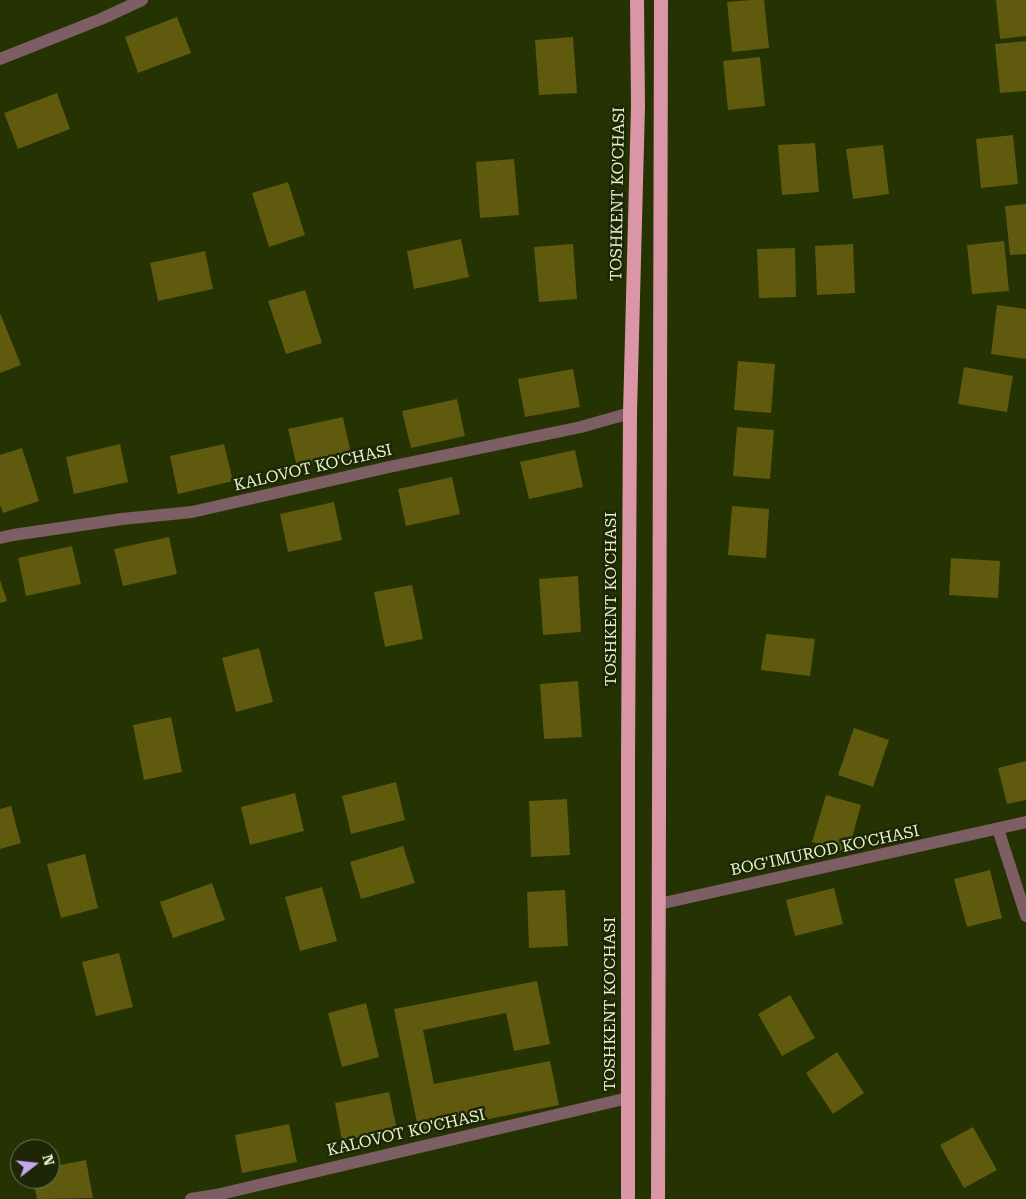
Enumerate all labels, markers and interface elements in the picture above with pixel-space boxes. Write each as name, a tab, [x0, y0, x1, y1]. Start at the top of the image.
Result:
street label: TOSHKENT KO'CHASI	[607, 107, 629, 281]
street label: KALOVOT KO'CHASI	[232, 440, 394, 496]
street label: TOSHKENT KO'CHASI	[601, 512, 621, 686]
street label: BOG'IMUROD KO'CHASI	[729, 822, 921, 880]
street label: TOSHKENT KO'CHASI	[600, 917, 620, 1091]
street label: KALOVOT KO'CHASI	[325, 1105, 487, 1161]
north arrow	[10, 1139, 60, 1189]
text: N	[39, 1153, 58, 1168]

